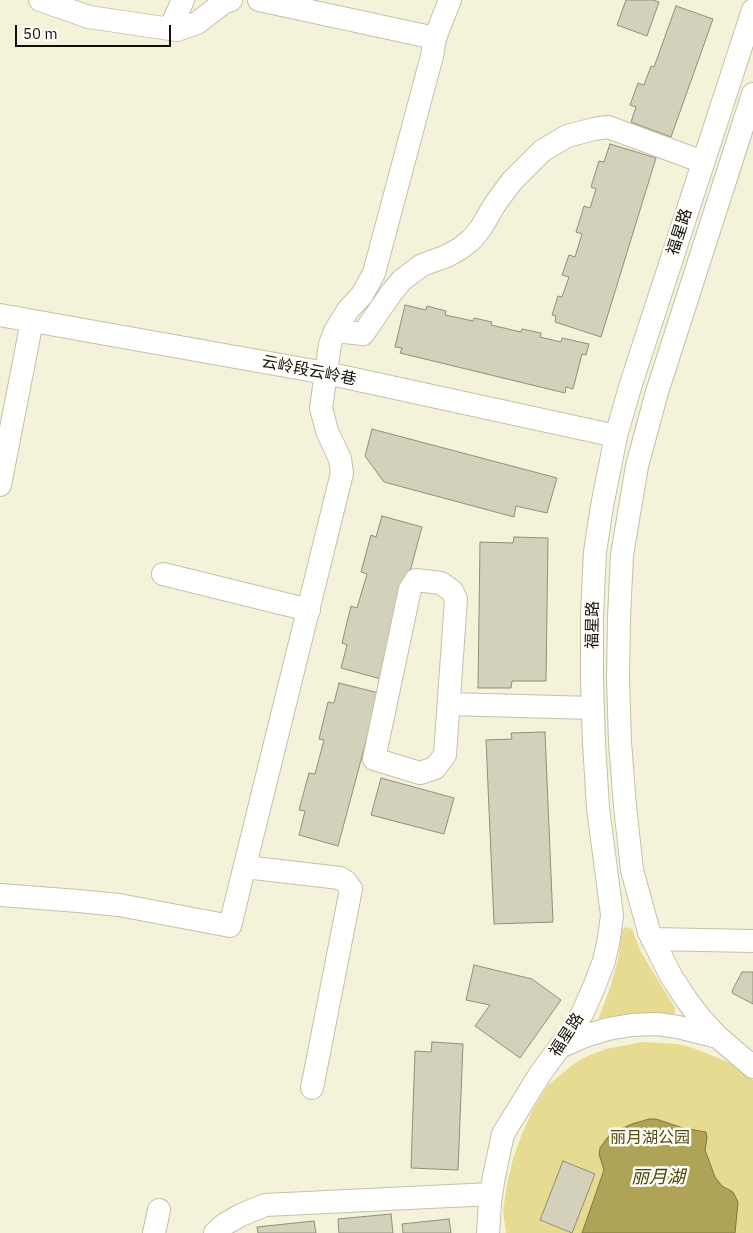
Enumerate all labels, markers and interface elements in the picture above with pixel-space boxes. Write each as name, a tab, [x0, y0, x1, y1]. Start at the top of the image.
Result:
scale bar	[18, 15, 174, 47]
text: 50 m	[23, 24, 58, 43]
street label: 福星路	[663, 206, 697, 258]
street label: 云岭段云岭巷	[260, 352, 358, 390]
street label: 福星路	[583, 601, 603, 649]
street label: 福星路	[546, 1010, 588, 1060]
park label: 丽月湖公园	[610, 1128, 690, 1148]
water label: 丽月湖	[631, 1167, 685, 1189]

